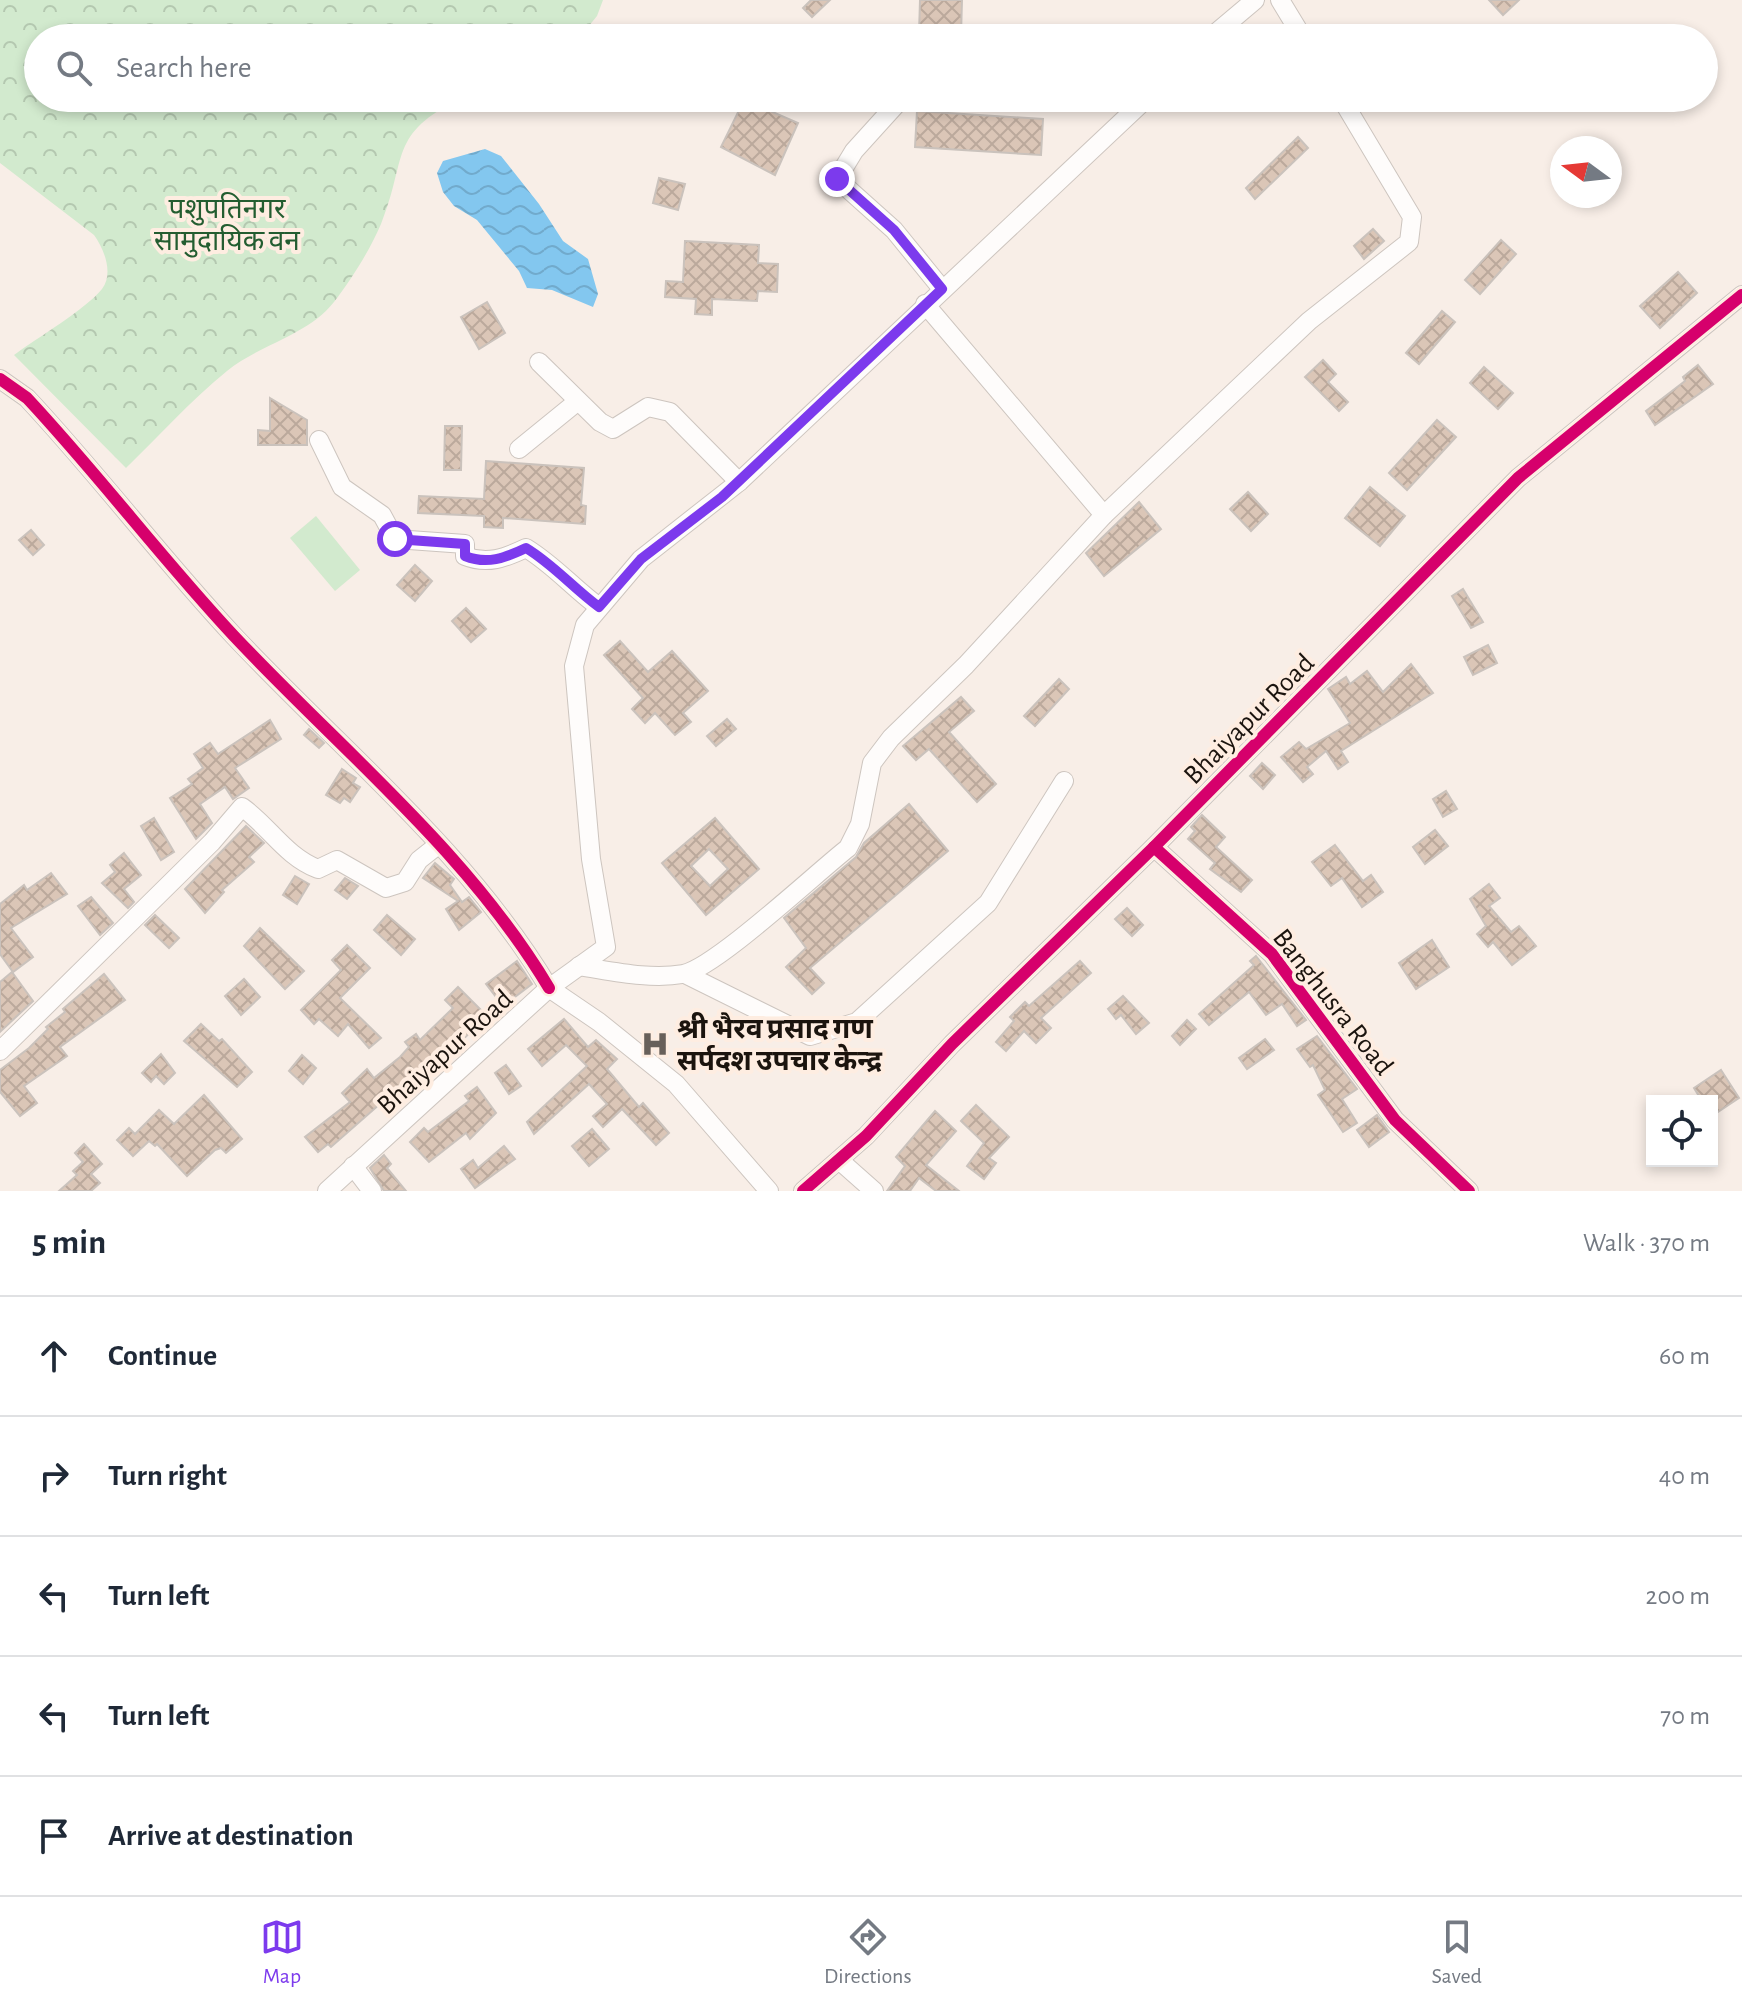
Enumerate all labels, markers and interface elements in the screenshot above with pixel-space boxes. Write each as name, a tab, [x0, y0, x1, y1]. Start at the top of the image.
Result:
search box	[24, 24, 1718, 112]
icon: search	[52, 46, 96, 90]
text: Search here	[116, 53, 252, 83]
north arrow	[1550, 136, 1622, 208]
route end	[819, 161, 855, 197]
park label: पशुपतिनगर सामुदायिक वन	[154, 192, 300, 258]
route start	[377, 521, 413, 557]
street label: Bhaiyapur Road	[1179, 649, 1320, 790]
street label: Banghusra Road	[1267, 924, 1398, 1081]
street label: Bhaiyapur Road	[372, 985, 518, 1120]
place label: श्री भैरव प्रसाद गण सर्पदश उपचार केन्द्र	[677, 1012, 883, 1076]
hospital icon: श्री भैरव प्रसाद गण सर्पदश उपचार केन्द्र	[640, 1029, 670, 1059]
map controls	[1646, 1095, 1718, 1167]
button: locate	[1646, 1095, 1718, 1167]
text: 5 min	[32, 1226, 106, 1260]
text: Walk · 370 m	[1583, 1230, 1710, 1256]
icon: ahead	[32, 1334, 76, 1378]
text: Continue	[108, 1341, 217, 1371]
text: 60 m	[1659, 1343, 1710, 1369]
icon: right	[32, 1454, 76, 1498]
text: Turn right	[108, 1461, 227, 1491]
text: 40 m	[1659, 1463, 1710, 1489]
icon: left	[32, 1574, 76, 1618]
text: Turn left	[108, 1581, 209, 1611]
text: 200 m	[1646, 1583, 1710, 1609]
icon: left	[32, 1694, 76, 1738]
text: Turn left	[108, 1701, 209, 1731]
text: 70 m	[1660, 1703, 1710, 1729]
icon: arrive	[32, 1814, 76, 1858]
text: Arrive at destination	[108, 1821, 354, 1851]
tab: Map	[260, 1915, 304, 1989]
tab: Directions	[824, 1915, 912, 1989]
tab: Saved	[1432, 1915, 1482, 1989]

